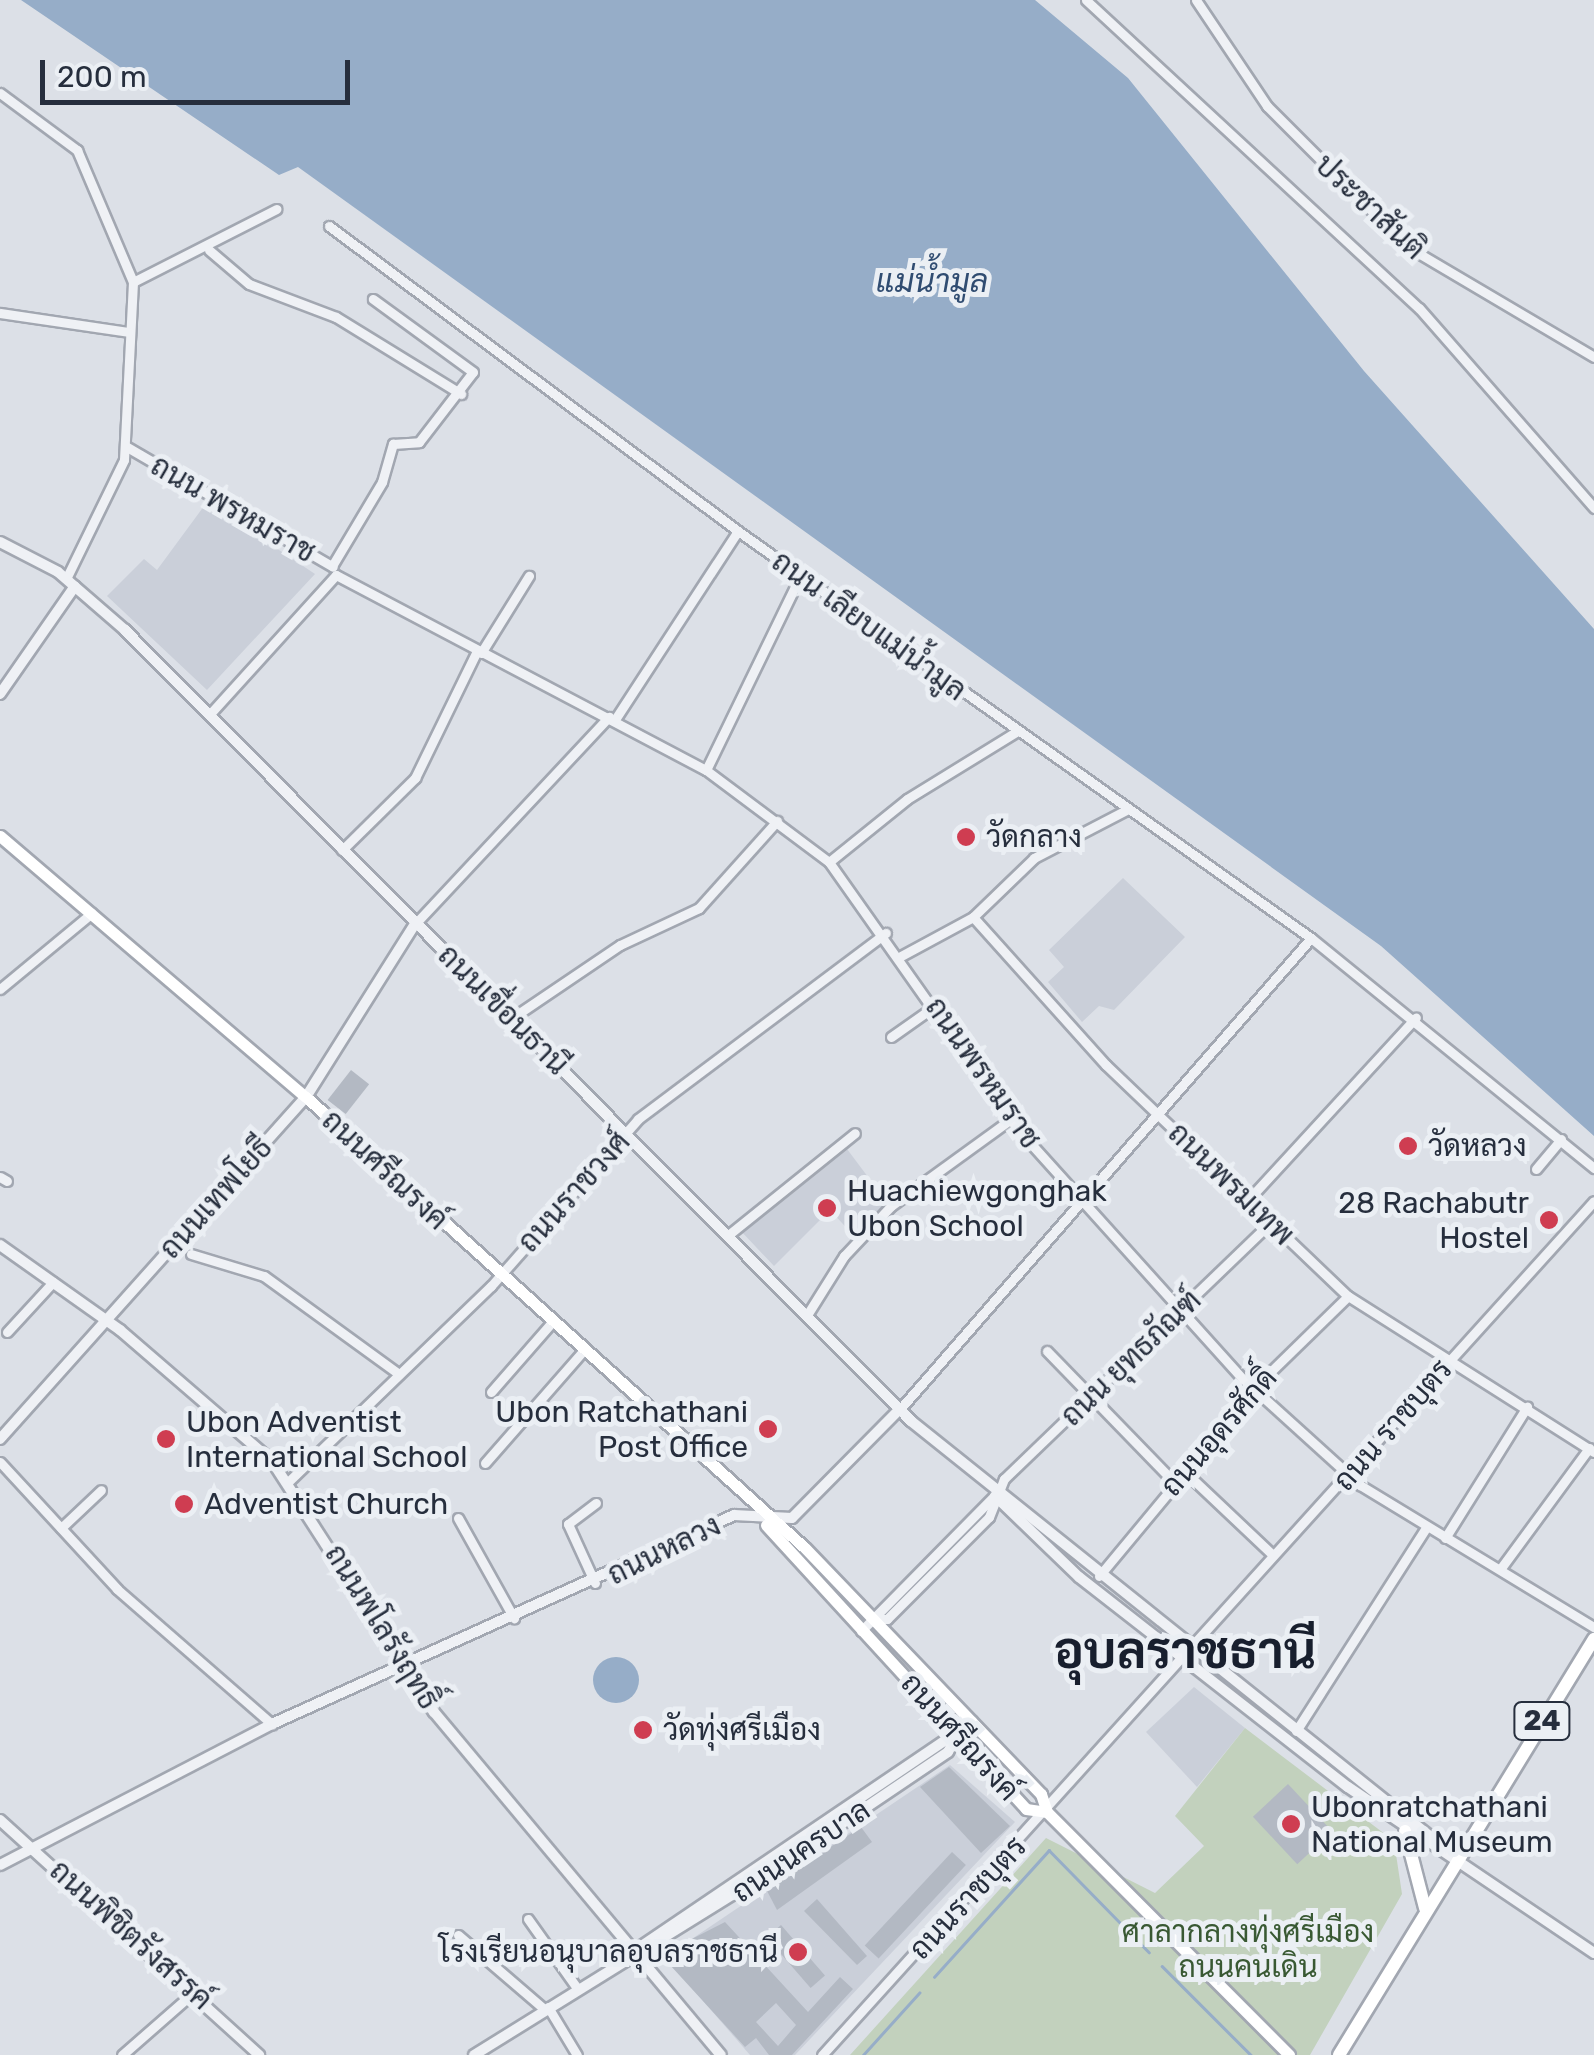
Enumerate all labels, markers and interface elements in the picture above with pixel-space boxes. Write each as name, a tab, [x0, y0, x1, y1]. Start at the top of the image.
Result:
scale bar	[45, 40, 355, 102]
text: 200 m	[57, 59, 147, 95]
street label: ประชาสันติ	[1307, 147, 1433, 267]
water label: แม่น้ำมูล	[876, 262, 988, 300]
street label: ถนน พรหมราช	[144, 447, 322, 571]
street label: ถนน เลียบแม่น้ำมูล	[765, 543, 973, 709]
place label: วัดกลาง	[986, 819, 1082, 855]
marker: วัดกลาง	[955, 826, 977, 848]
street label: ถนนเขื่อนธานี	[430, 937, 576, 1083]
street label: ถนนพรหมราช	[918, 990, 1048, 1156]
street label: ถนนศรีณรงค์	[314, 1102, 456, 1238]
street label: ถนนพรมเทพ	[1161, 1115, 1301, 1253]
street label: ถนนราชวงศ์	[510, 1124, 638, 1260]
place label: วัดหลวง	[1428, 1128, 1527, 1164]
street label: ถนนเทพโยธี	[152, 1130, 280, 1266]
marker: วัดหลวง	[1397, 1135, 1419, 1157]
place label: Huachiewgonghak Ubon School	[847, 1173, 1107, 1244]
place label: 28 Rachabutr Hostel	[1338, 1185, 1529, 1256]
marker: Huachiewgonghak Ubon School	[816, 1197, 838, 1219]
marker: 28 Rachabutr Hostel	[1538, 1209, 1560, 1231]
street label: ถนน ยุทธภัณฑ์	[1053, 1282, 1209, 1434]
street label: ถนน ราชบุตร	[1326, 1352, 1460, 1498]
street label: ถนนอุดรศักดิ์	[1153, 1360, 1285, 1504]
place label: Ubon Ratchathani Post Office	[495, 1394, 748, 1464]
place label: Ubon Adventist International School	[186, 1404, 467, 1474]
marker: Ubon Ratchathani Post Office	[757, 1418, 779, 1440]
marker: Ubon Adventist International School	[155, 1428, 177, 1450]
place label: Adventist Church	[204, 1486, 448, 1522]
marker: Adventist Church	[173, 1493, 195, 1515]
street label: ถนนหลวง	[602, 1507, 726, 1593]
street label: ถนนพโลรังฤทธิ์	[317, 1538, 447, 1716]
district label: อุบลราชธานี	[1054, 1622, 1316, 1682]
street label: ถนนศรีณรงค์	[893, 1666, 1027, 1808]
road number: 24	[1512, 1698, 1572, 1744]
place label: วัดทุ่งศรีเมือง	[663, 1712, 821, 1748]
marker: วัดทุ่งศรีเมือง	[632, 1719, 654, 1741]
place label: Ubonratchathani National Museum	[1311, 1789, 1553, 1860]
street label: ถนนนครบาล	[725, 1792, 877, 1910]
marker: Ubonratchathani National Museum	[1280, 1813, 1302, 1835]
street label: ถนนราชบุตร	[902, 1829, 1034, 1967]
street label: ถนนพิชิตรังสรรค์	[42, 1853, 220, 2017]
park label: ศาลากลางทุ่งศรีเมือง ถนนคนเดิน	[1122, 1914, 1374, 1984]
place label: โรงเรียนอนุบาลอุบลราชธานี	[439, 1934, 778, 1970]
marker: โรงเรียนอนุบาลอุบลราชธานี	[787, 1941, 809, 1963]

